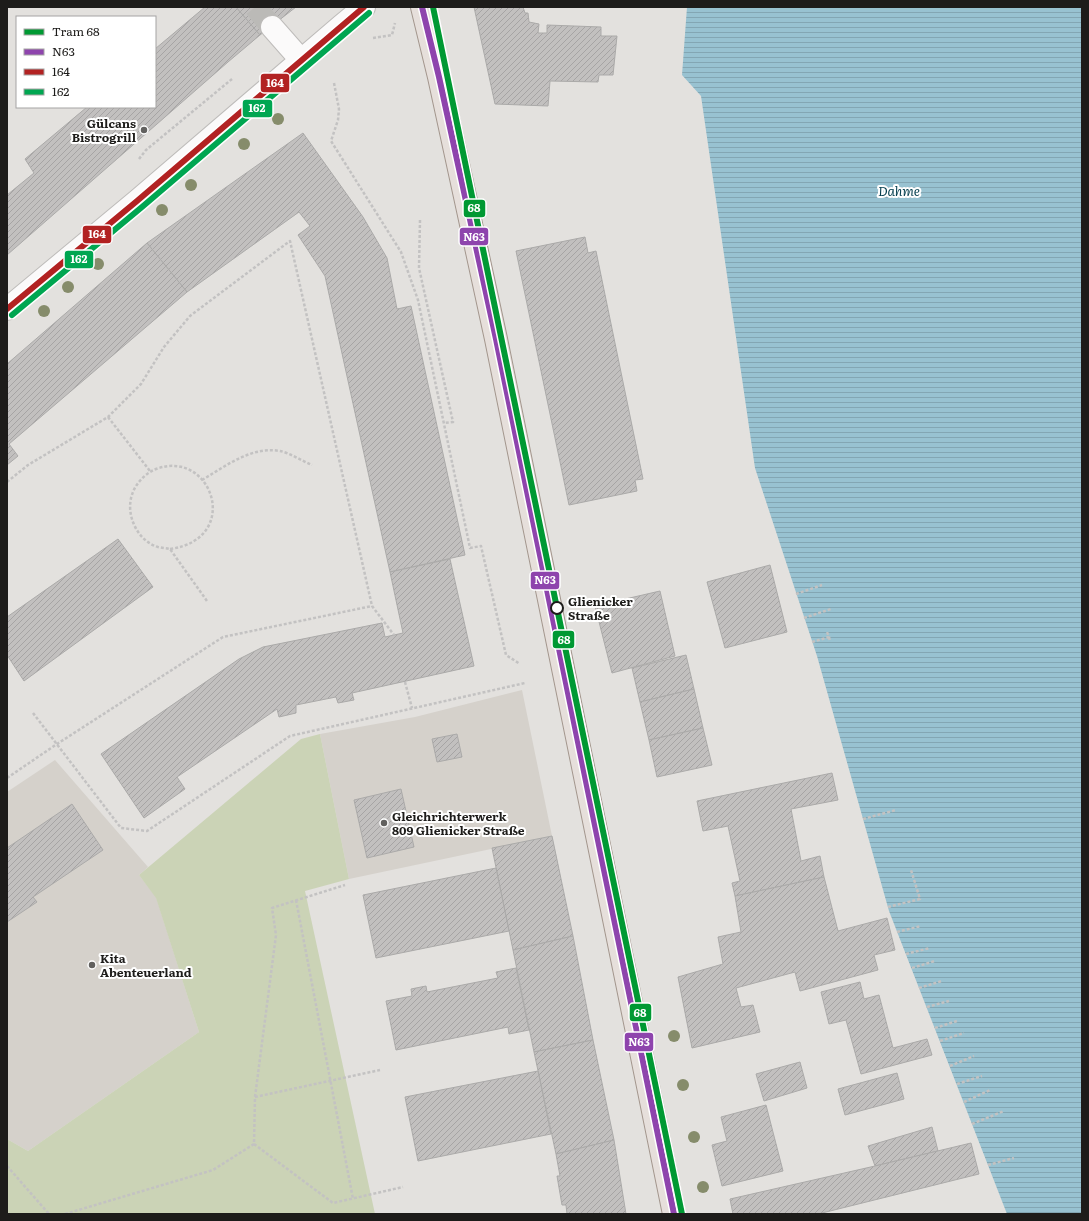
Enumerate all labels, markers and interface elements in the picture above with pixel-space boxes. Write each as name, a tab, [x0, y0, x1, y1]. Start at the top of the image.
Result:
legend	[16, 16, 156, 108]
text: Tram 68	[52, 22, 100, 40]
text: N63	[52, 42, 75, 60]
text: 164	[52, 62, 70, 80]
line badge: 164	[260, 73, 290, 93]
text: 164	[266, 74, 284, 90]
text: 162	[52, 82, 69, 100]
line badge: 162	[242, 99, 273, 118]
text: 162	[249, 99, 266, 115]
place label: Gülcans Bistrogrill	[72, 114, 137, 146]
marker: Gülcans Bistrogrill	[139, 125, 149, 135]
water label: Dahme	[878, 181, 920, 200]
line badge: 68	[463, 199, 486, 218]
text: 68	[468, 199, 481, 215]
line badge: 164	[82, 225, 112, 244]
text: 164	[88, 225, 106, 241]
line badge: N63	[459, 227, 489, 246]
text: N63	[463, 228, 485, 244]
line badge: 162	[64, 250, 94, 269]
text: 162	[71, 250, 88, 266]
line badge: N63	[530, 571, 560, 590]
text: N63	[534, 571, 556, 587]
place label: Glienicker Straße	[568, 592, 633, 624]
marker: Glienicker Straße	[550, 601, 564, 615]
line badge: 68	[552, 630, 575, 649]
text: 68	[558, 631, 571, 647]
place label: Gleichrichterwerk 809 Glienicker Straße	[392, 807, 525, 839]
marker: Gleichrichterwerk 809 Glienicker Straße	[379, 818, 389, 828]
place label: Kita Abenteuerland	[100, 949, 192, 981]
marker: Kita Abenteuerland	[87, 960, 97, 970]
line badge: 68	[629, 1003, 652, 1022]
text: 68	[634, 1004, 647, 1020]
line badge: N63	[624, 1032, 654, 1052]
text: N63	[628, 1033, 650, 1049]

